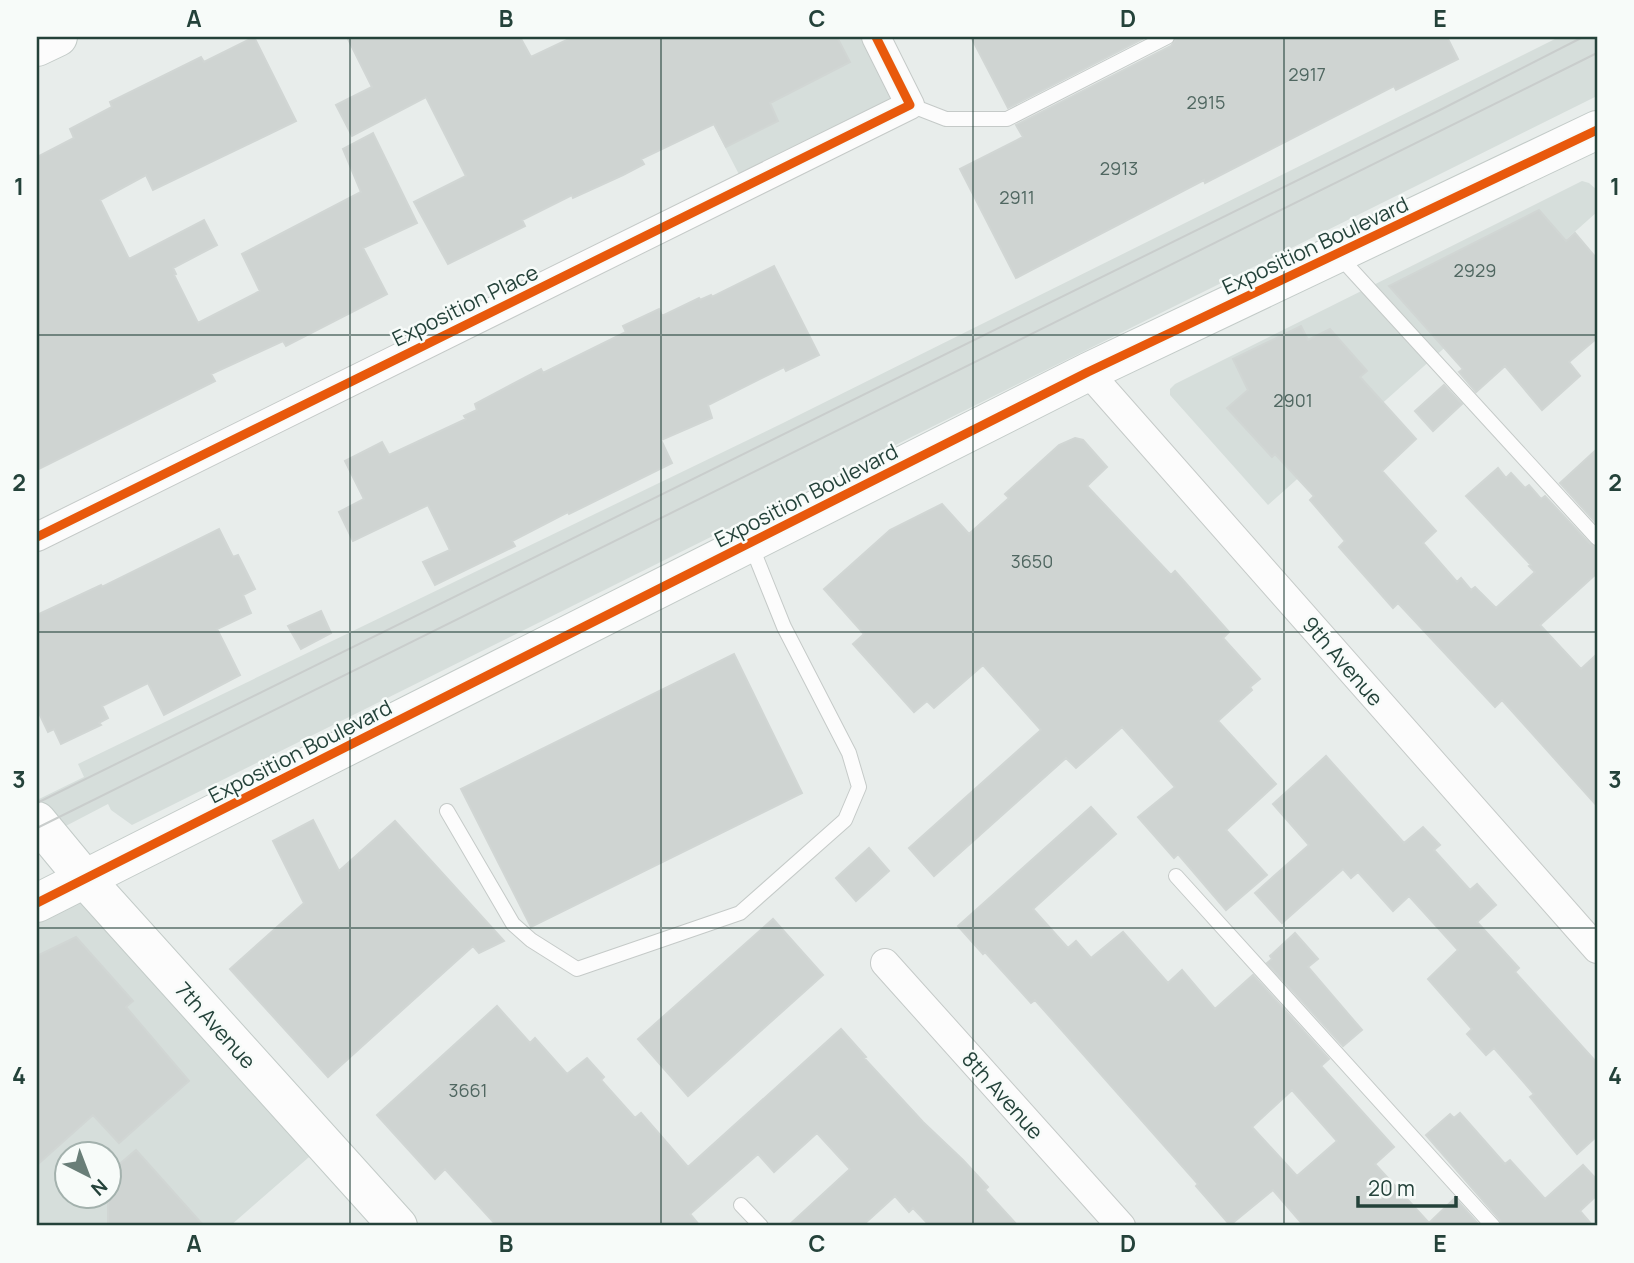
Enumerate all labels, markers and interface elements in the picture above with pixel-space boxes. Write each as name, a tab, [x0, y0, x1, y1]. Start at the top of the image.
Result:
text: A	[186, 2, 202, 34]
text: B	[499, 2, 513, 34]
text: C	[809, 2, 826, 34]
text: D	[1120, 2, 1136, 34]
text: E	[1433, 2, 1447, 34]
house number: 2917	[1288, 62, 1326, 86]
house number: 2915	[1187, 90, 1225, 114]
house number: 2913	[1100, 156, 1138, 180]
text: 1	[14, 170, 24, 202]
text: 1	[1610, 170, 1620, 202]
house number: 2911	[999, 185, 1035, 209]
street label: Exposition Boulevard	[1217, 190, 1413, 300]
street label: Exposition Place	[387, 258, 543, 352]
house number: 2929	[1454, 258, 1496, 282]
house number: 2901	[1273, 388, 1313, 412]
street label: Exposition Boulevard	[710, 437, 902, 553]
text: 2	[12, 466, 26, 498]
text: 2	[1608, 466, 1622, 498]
house number: 3650	[1011, 549, 1053, 573]
street label: 9th Avenue	[1296, 610, 1390, 712]
street label: Exposition Boulevard	[204, 693, 396, 809]
text: 3	[12, 763, 26, 795]
text: 3	[1608, 763, 1622, 795]
street label: 7th Avenue	[170, 976, 262, 1074]
street label: 8th Avenue	[956, 1045, 1050, 1145]
text: 4	[12, 1059, 26, 1091]
text: 4	[1608, 1059, 1622, 1091]
house number: 3661	[448, 1078, 488, 1102]
north arrow	[52, 1140, 122, 1210]
scale bar	[1358, 1165, 1456, 1209]
text: N	[86, 1173, 113, 1202]
text: 20 m	[1368, 1174, 1415, 1202]
text: A	[186, 1227, 202, 1259]
text: B	[499, 1227, 513, 1259]
text: C	[809, 1227, 826, 1259]
text: D	[1120, 1227, 1136, 1259]
text: E	[1433, 1227, 1447, 1259]

